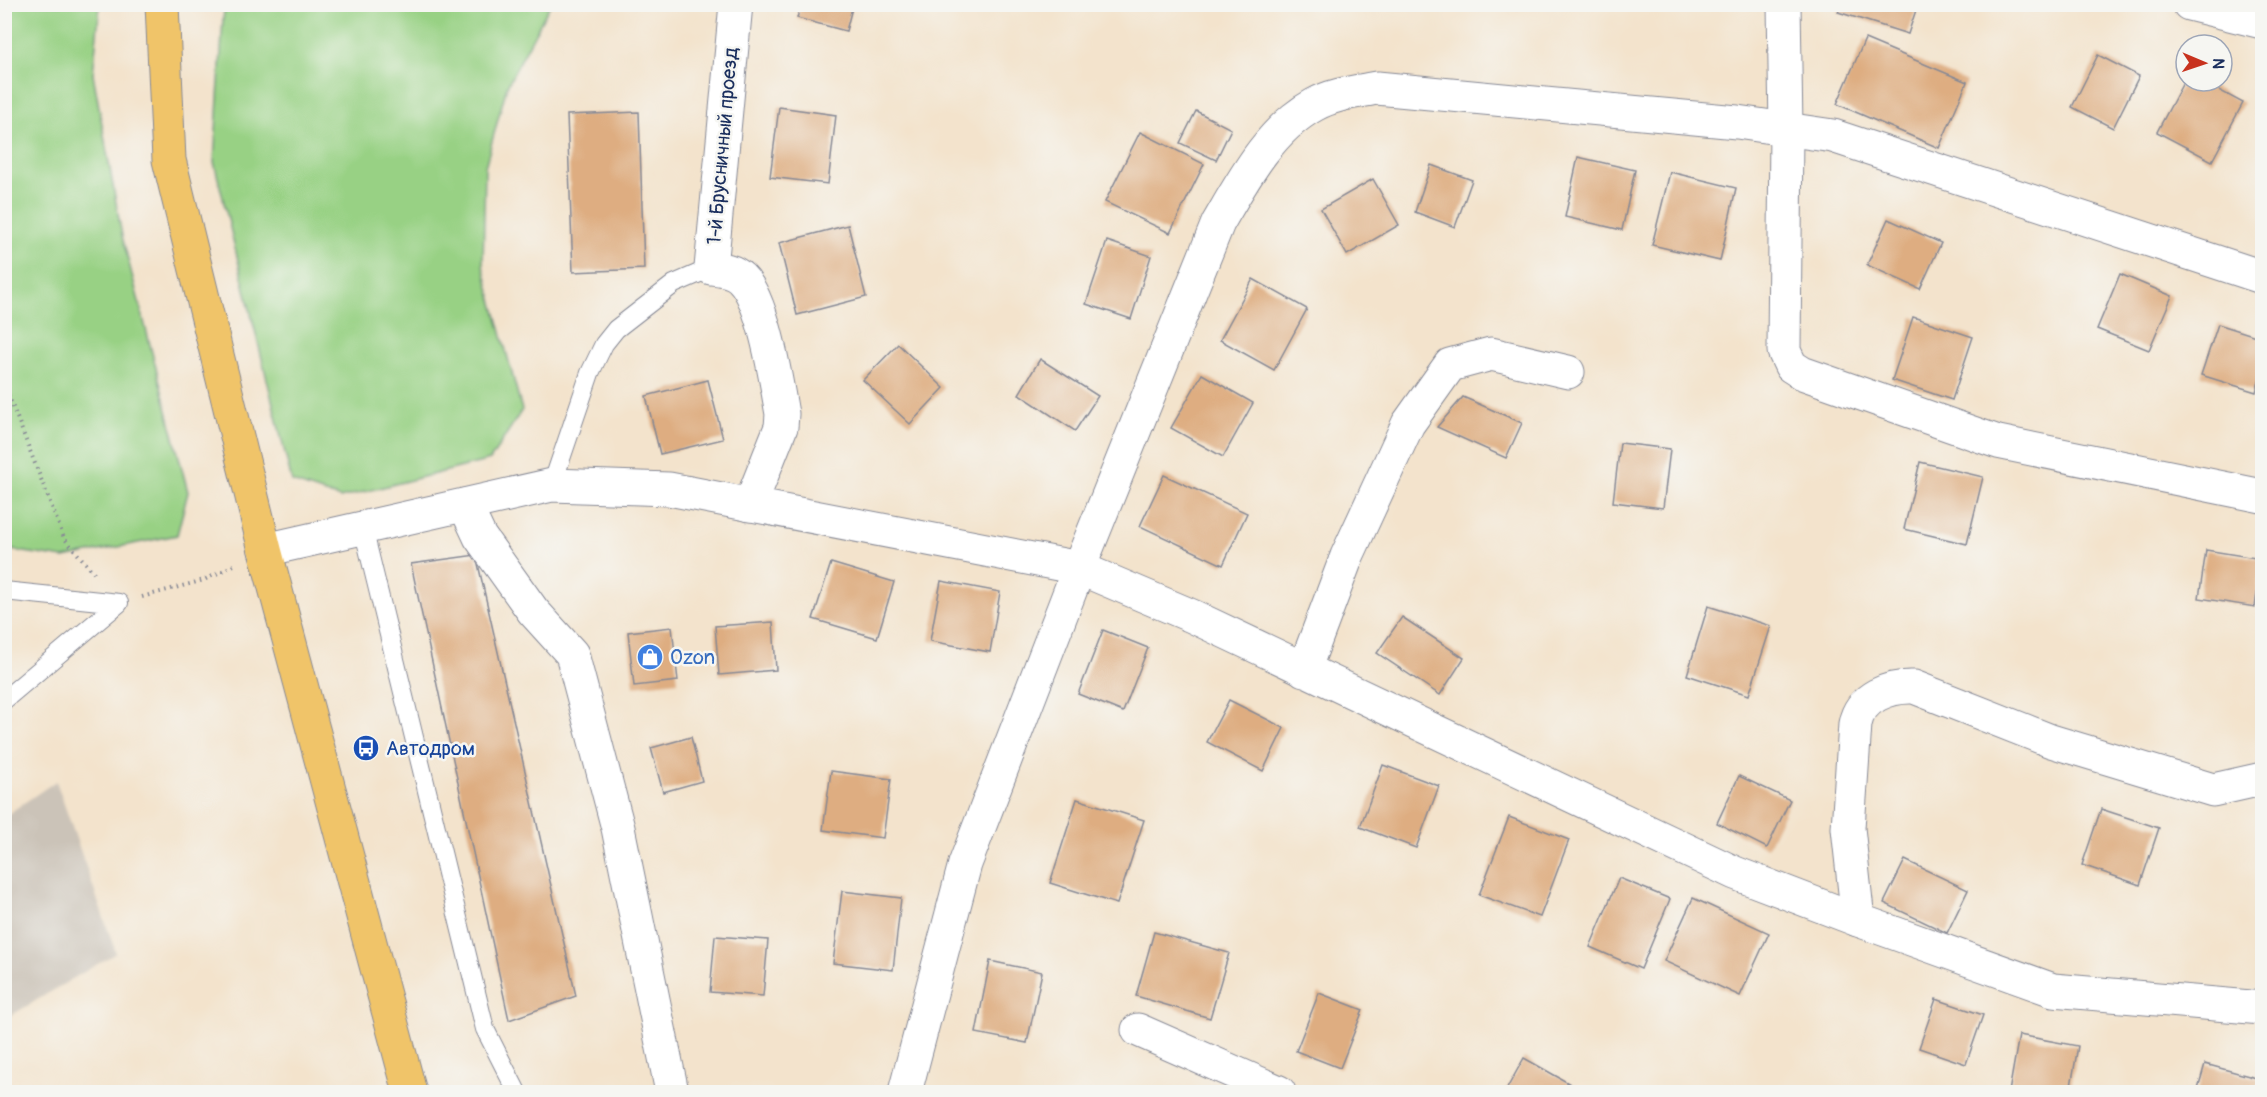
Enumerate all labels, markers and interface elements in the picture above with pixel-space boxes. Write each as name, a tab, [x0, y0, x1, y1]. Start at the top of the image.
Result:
north arrow	[2174, 33, 2234, 93]
street label: 1-й Брусничный проезд	[701, 46, 744, 246]
text: N	[2208, 58, 2228, 69]
shop icon: Ozon	[635, 642, 665, 672]
place label: Ozon	[670, 645, 715, 670]
bus stop icon: Автодром	[351, 733, 381, 763]
place label: Автодром	[386, 736, 475, 761]

